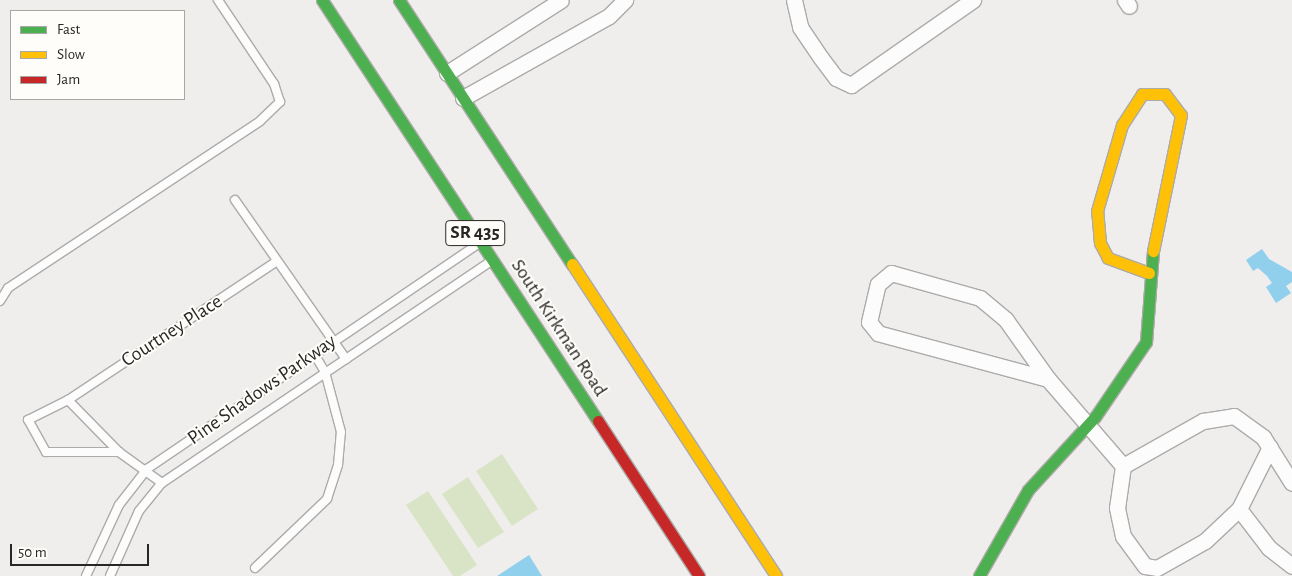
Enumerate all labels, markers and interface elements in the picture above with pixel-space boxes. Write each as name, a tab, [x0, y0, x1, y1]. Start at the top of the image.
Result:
legend	[10, 10, 185, 100]
text: Fast	[57, 22, 80, 37]
text: Slow	[57, 47, 85, 62]
text: Jam	[57, 72, 80, 87]
road number: SR 435	[445, 217, 505, 250]
street label: South Kirkman Road	[506, 255, 612, 401]
street label: Courtney Place	[117, 289, 227, 373]
street label: Pine Shadows Parkway	[183, 330, 341, 450]
scale bar	[12, 534, 151, 566]
text: 50 m	[18, 545, 47, 560]

